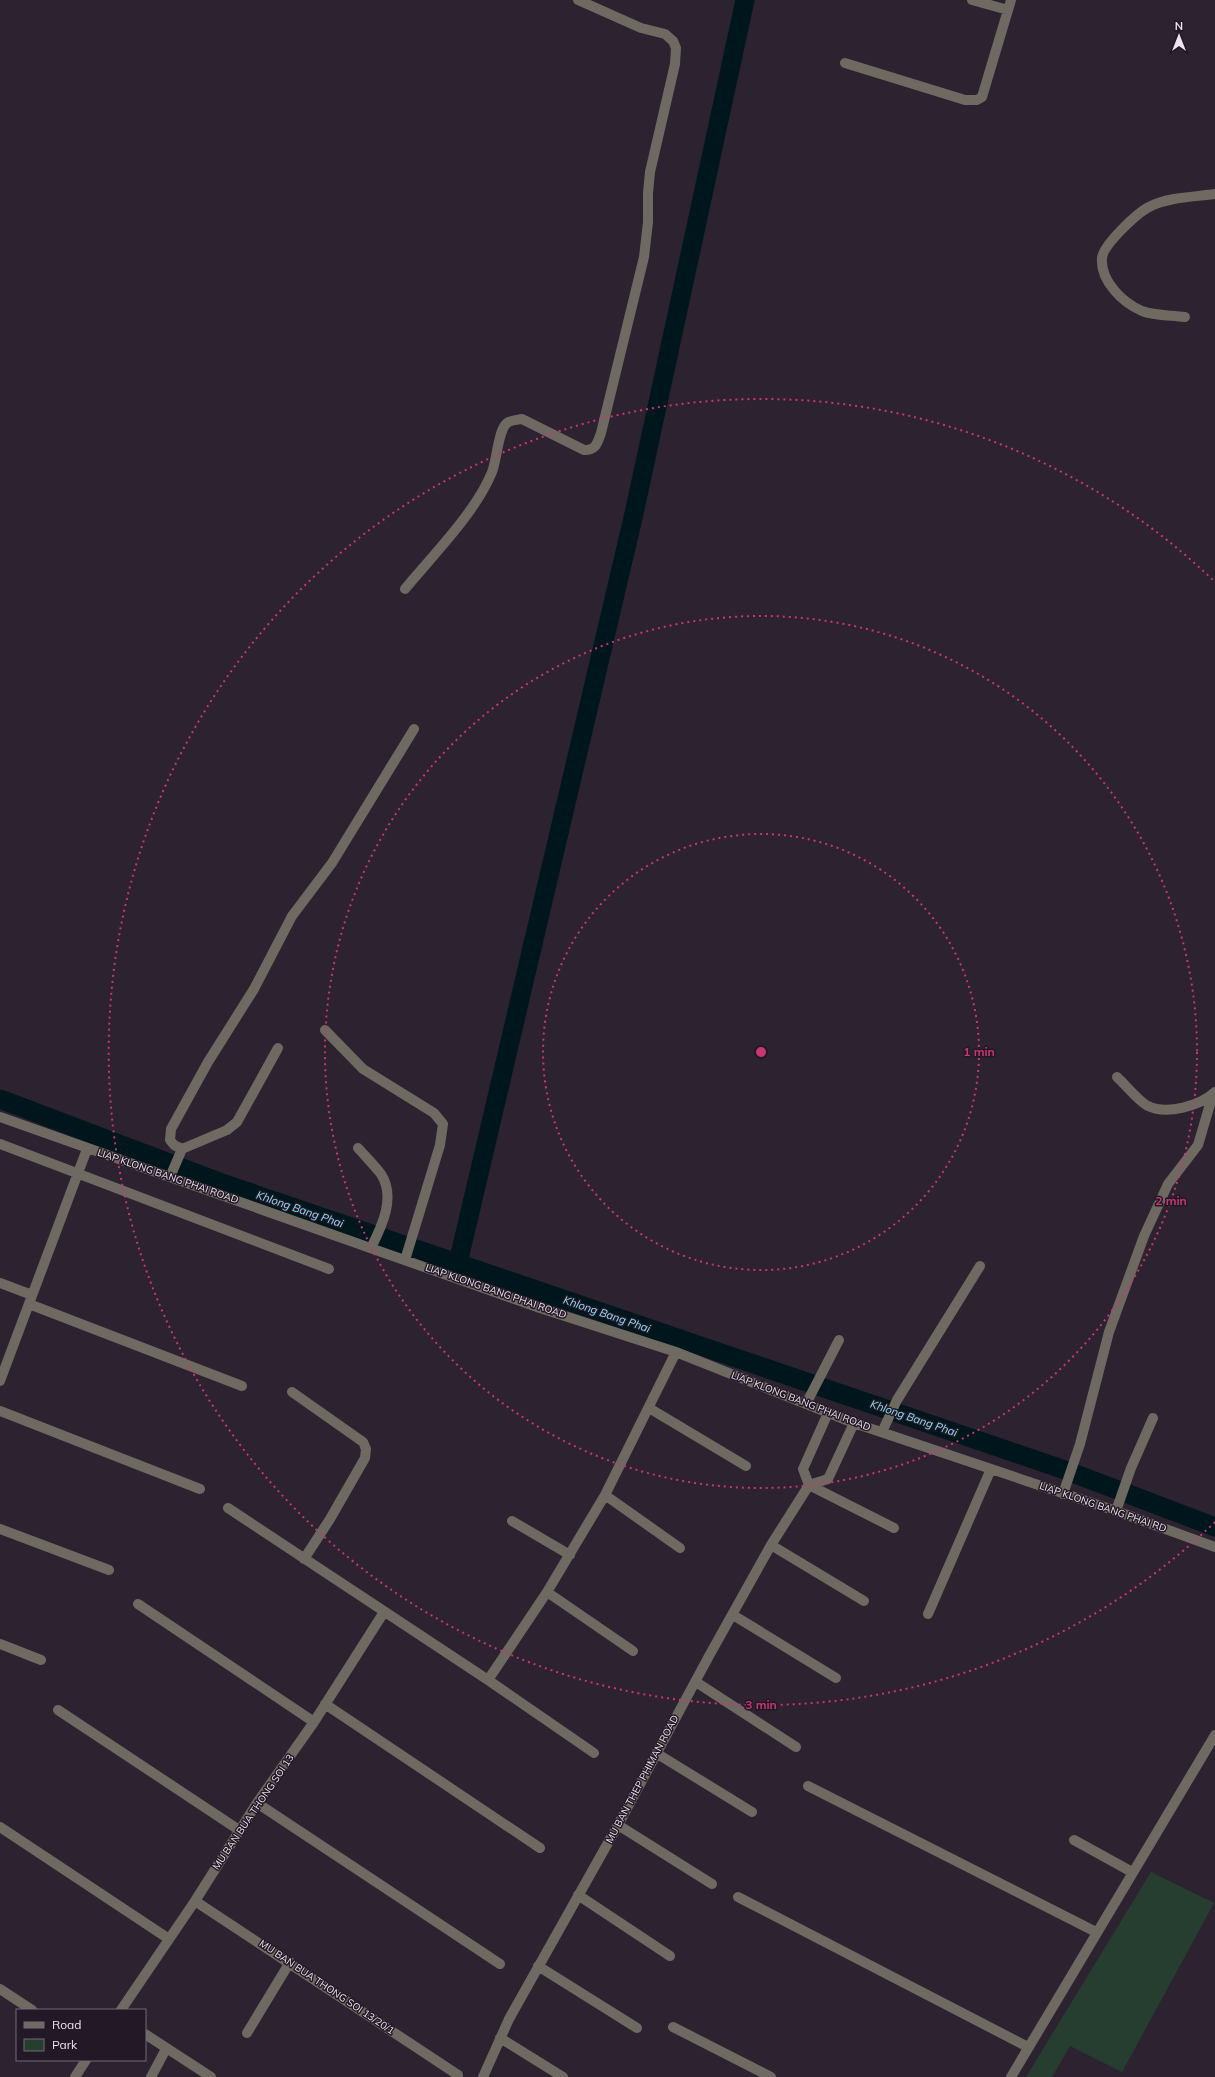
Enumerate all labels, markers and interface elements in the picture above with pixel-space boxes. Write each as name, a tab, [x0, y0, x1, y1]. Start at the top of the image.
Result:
north arrow	[1159, 16, 1199, 56]
text: N	[1175, 19, 1183, 33]
text: 1 min	[963, 1044, 995, 1059]
centre of rings	[754, 1045, 768, 1059]
street label: LIAP KLONG BANG PHAI ROAD	[96, 1146, 240, 1206]
water label: Khlong Bang Phai	[255, 1188, 346, 1231]
text: 2 min	[1155, 1193, 1187, 1208]
street label: LIAP KLONG BANG PHAI ROAD	[424, 1261, 568, 1321]
water label: Khlong Bang Phai	[562, 1293, 653, 1336]
street label: LIAP KLONG BANG PHAI ROAD	[729, 1368, 873, 1434]
water label: Khlong Bang Phai	[869, 1397, 960, 1440]
street label: LIAP KLONG BANG PHAI RD	[1038, 1479, 1168, 1535]
text: 3 min	[745, 1697, 777, 1712]
street label: MU BAN THEP PHIMAN ROAD	[603, 1713, 681, 1845]
street label: MU BAN BUA THONG SOI 13	[209, 1752, 297, 1872]
street label: MU BAN BUA THONG SOI 13/20/1	[257, 1937, 397, 2037]
legend	[16, 2009, 146, 2061]
text: Road	[52, 2017, 81, 2032]
text: Park	[52, 2037, 78, 2052]

